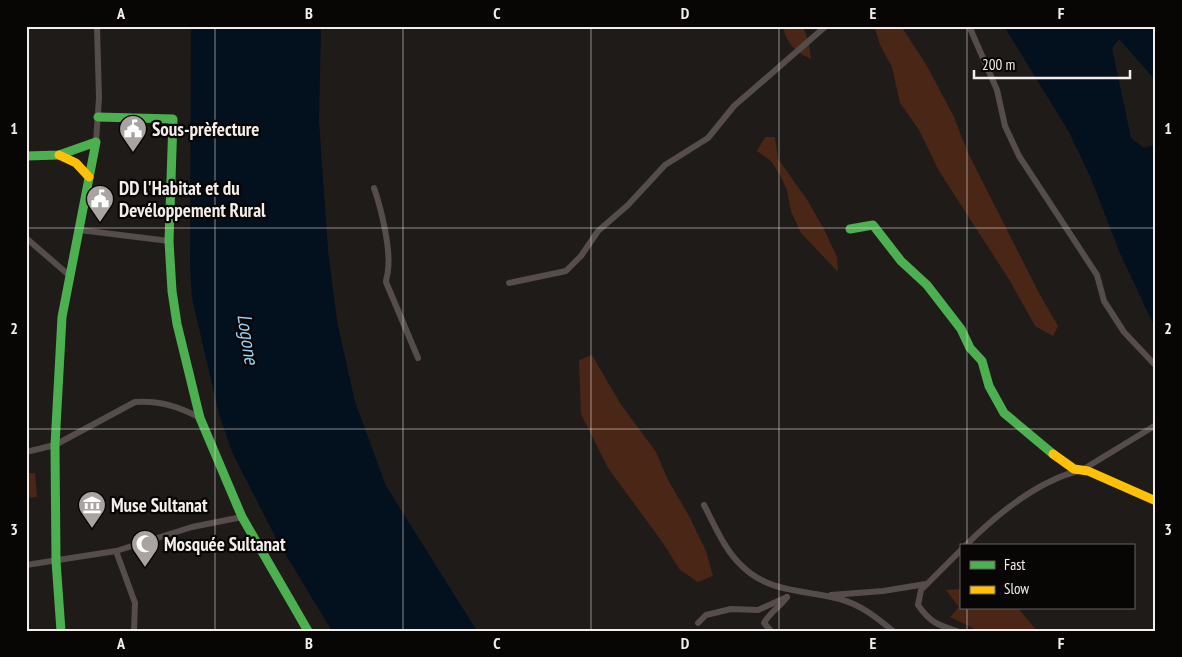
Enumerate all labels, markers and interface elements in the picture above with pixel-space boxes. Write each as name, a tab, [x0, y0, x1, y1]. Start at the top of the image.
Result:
text: A	[116, 3, 126, 23]
text: B	[305, 3, 313, 23]
text: C	[493, 3, 501, 23]
text: D	[681, 3, 690, 23]
text: E	[870, 3, 877, 23]
text: F	[1058, 3, 1065, 23]
scale bar	[974, 48, 1131, 80]
text: 200 m	[982, 55, 1015, 74]
public building icon: Sous-prèfecture	[118, 114, 148, 153]
place label: Sous-prèfecture	[152, 117, 259, 141]
text: 1	[10, 118, 18, 138]
text: 1	[1164, 118, 1172, 138]
place label: DD l'Habitat et du Devéloppement Rural	[119, 176, 266, 222]
public building icon: DD l'Habitat et du Devéloppement Rural	[85, 184, 115, 223]
water label: Logone	[231, 312, 265, 368]
text: 2	[10, 318, 18, 338]
text: 2	[1164, 318, 1172, 338]
museum icon: Muse Sultanat	[77, 490, 107, 529]
place label: Muse Sultanat	[111, 493, 208, 517]
text: 3	[10, 519, 18, 539]
text: 3	[1164, 519, 1172, 539]
mosque icon: Mosquée Sultanat	[130, 529, 160, 568]
place label: Mosquée Sultanat	[164, 532, 286, 556]
legend	[960, 544, 1134, 610]
text: Fast	[1004, 555, 1025, 574]
text: Slow	[1004, 579, 1029, 598]
text: A	[116, 633, 126, 653]
text: B	[305, 633, 313, 653]
text: C	[493, 633, 501, 653]
text: D	[681, 633, 690, 653]
text: E	[870, 633, 877, 653]
text: F	[1058, 633, 1065, 653]

